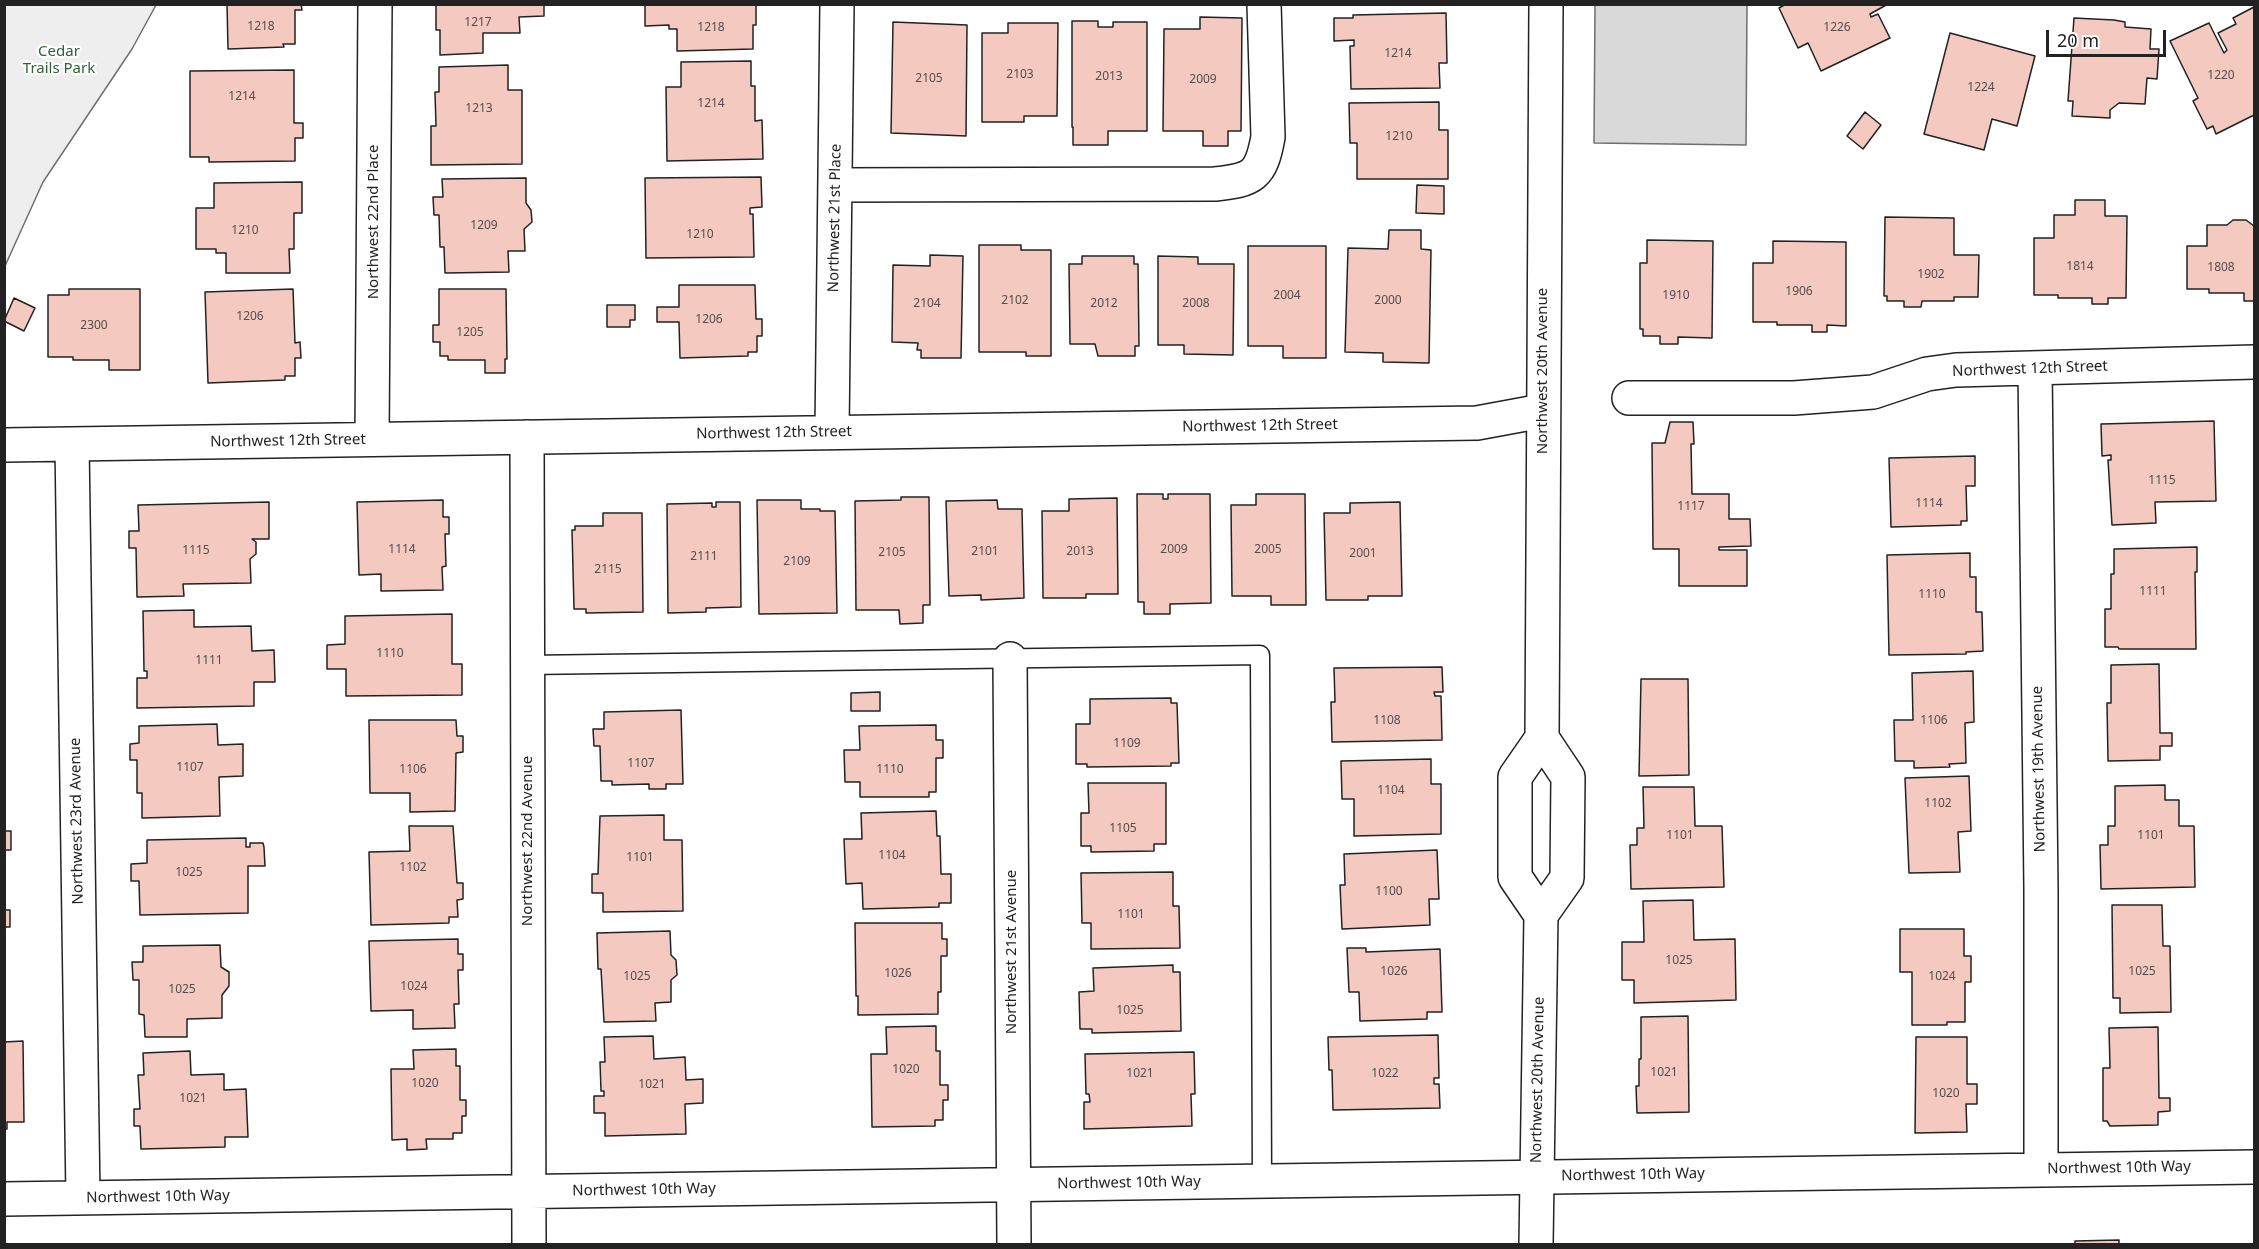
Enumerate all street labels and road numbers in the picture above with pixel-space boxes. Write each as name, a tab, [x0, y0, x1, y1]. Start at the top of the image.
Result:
street label: Northwest 21st Place	[825, 143, 845, 293]
street label: Northwest 22nd Place	[365, 145, 383, 299]
street label: Northwest 20th Avenue	[1534, 288, 1552, 454]
street label: Northwest 12th Street	[1952, 357, 2108, 381]
street label: Northwest 12th Street	[1182, 416, 1338, 436]
street label: Northwest 12th Street	[696, 423, 852, 443]
street label: Northwest 12th Street	[210, 431, 366, 451]
street label: Northwest 19th Avenue	[2029, 686, 2049, 852]
street label: Northwest 23rd Avenue	[67, 737, 87, 905]
street label: Northwest 22nd Avenue	[519, 756, 537, 926]
street label: Northwest 21st Avenue	[1003, 870, 1021, 1034]
street label: Northwest 20th Avenue	[1528, 997, 1548, 1163]
street label: Northwest 10th Way	[2047, 1158, 2191, 1178]
street label: Northwest 10th Way	[1561, 1165, 1705, 1185]
street label: Northwest 10th Way	[1057, 1173, 1201, 1193]
street label: Northwest 10th Way	[572, 1180, 716, 1200]
street label: Northwest 10th Way	[86, 1187, 230, 1207]

